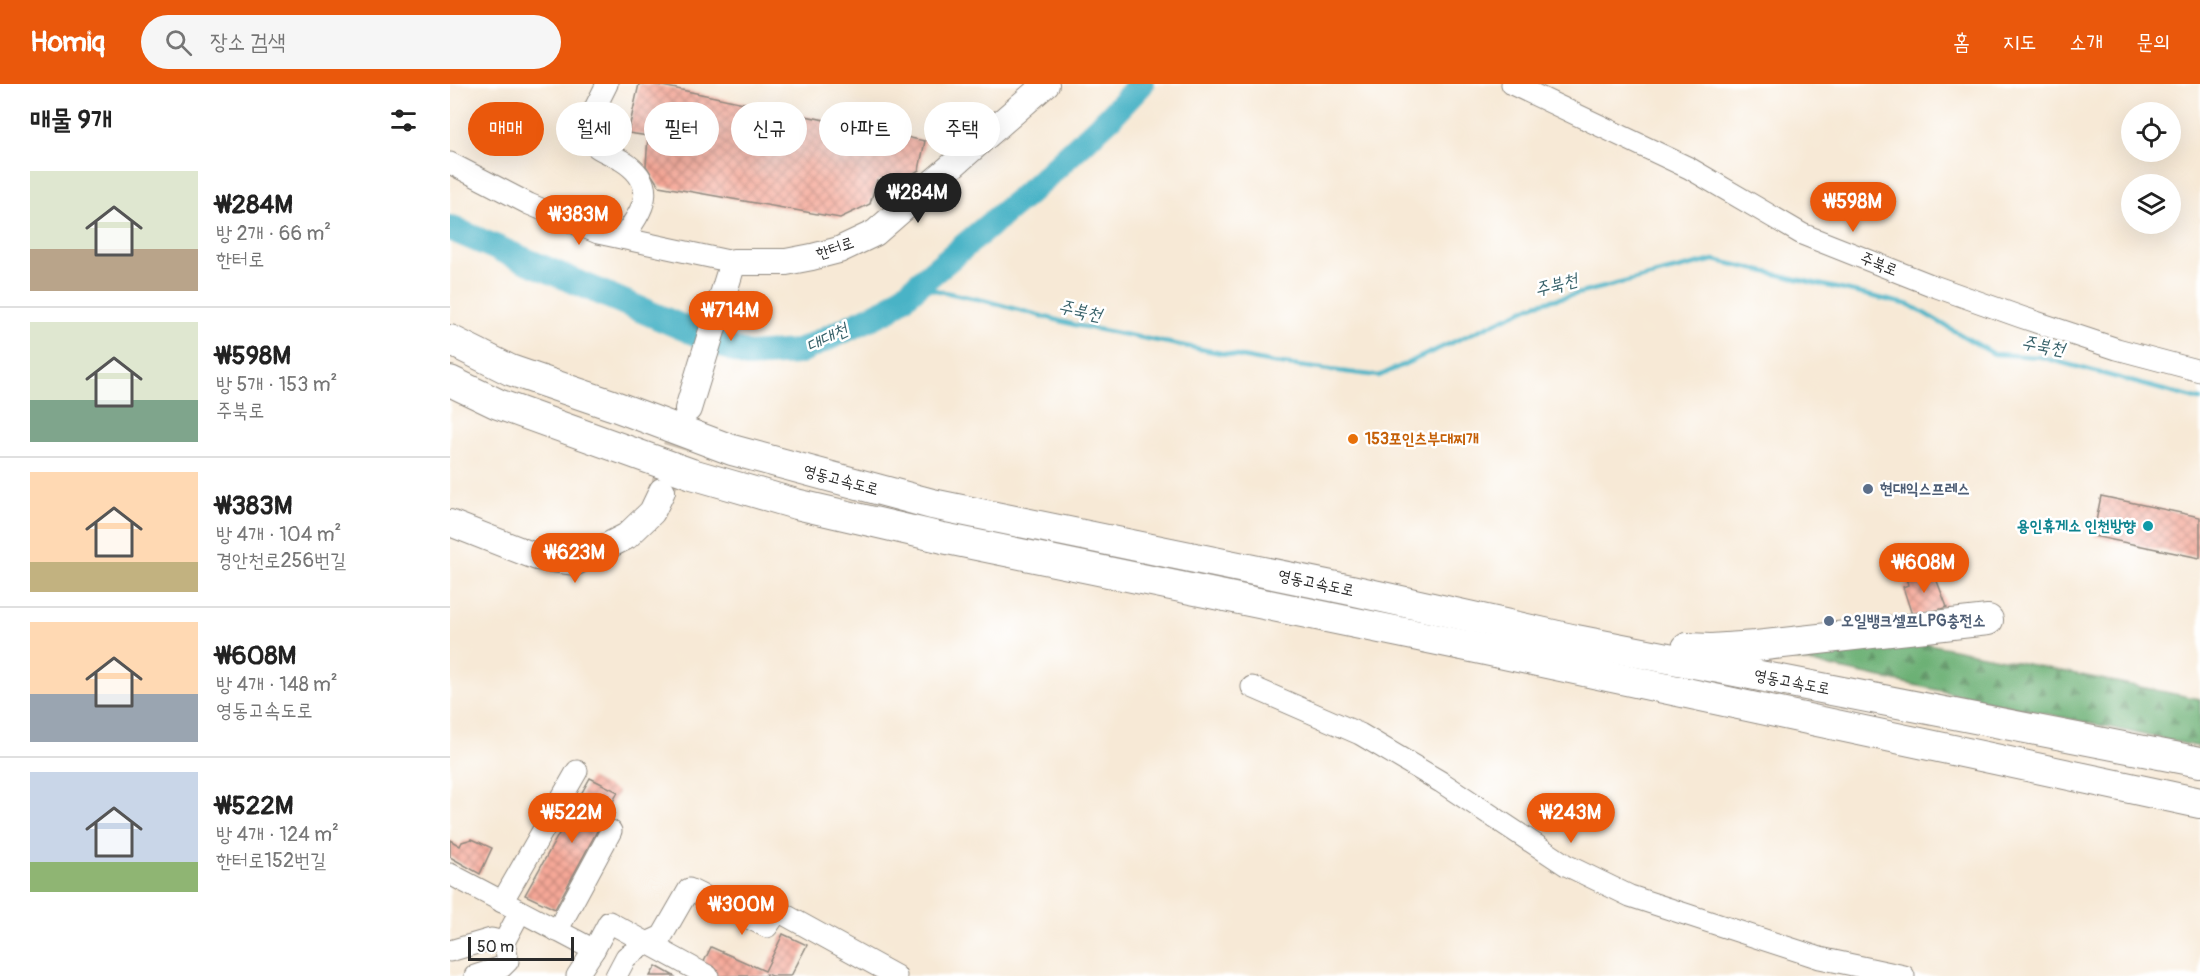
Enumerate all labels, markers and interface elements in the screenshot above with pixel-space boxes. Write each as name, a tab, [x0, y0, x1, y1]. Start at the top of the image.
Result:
search box	[141, 15, 561, 69]
text: Homiq	[30, 25, 105, 60]
icon: search	[162, 26, 195, 59]
text: 장소 검색	[210, 28, 285, 56]
text: 홈	[1953, 29, 1970, 56]
text: 지도	[2003, 29, 2036, 56]
text: 소개	[2069, 29, 2103, 56]
text: 문의	[2136, 29, 2170, 56]
chip: 매매	[468, 102, 544, 156]
chip: 월세	[556, 102, 632, 156]
chip: 필터	[644, 102, 719, 156]
chip: 신규	[731, 102, 807, 156]
chip: 아파트	[819, 102, 912, 156]
chip: 주택	[924, 102, 1000, 156]
map controls	[2121, 102, 2181, 234]
button: locate	[2121, 102, 2181, 162]
text: 매물 9개	[30, 104, 112, 136]
icon: filters	[387, 104, 420, 137]
pin: ₩284M	[876, 173, 960, 224]
button: layers	[2121, 174, 2181, 234]
text: ₩284M	[888, 180, 948, 205]
pin: ₩598M	[1811, 182, 1895, 233]
text: ₩284M	[216, 189, 293, 221]
text: ₩598M	[1824, 189, 1882, 214]
icon: home	[78, 195, 150, 267]
pin: ₩383M	[537, 195, 621, 246]
text: ₩383M	[550, 202, 608, 227]
text: 방 2개 · 66 m²	[216, 221, 331, 246]
street label: 한터로	[813, 232, 857, 264]
text: 한터로	[216, 247, 264, 272]
street label: 주북로	[1857, 247, 1901, 281]
water label: 주북천	[1532, 268, 1581, 302]
pin: ₩714M	[689, 291, 773, 342]
water label: 주북천	[1056, 295, 1105, 327]
text: ₩714M	[703, 298, 759, 323]
water label: 대대천	[802, 317, 853, 358]
water label: 주북천	[2020, 331, 2068, 361]
text: ₩598M	[216, 340, 291, 372]
icon: home	[78, 346, 150, 418]
text: 방 5개 · 153 m²	[216, 372, 337, 397]
text: 주북로	[216, 398, 264, 423]
place label: 153포인츠부대찌개	[1365, 429, 1479, 449]
marker: 153포인츠부대찌개	[1346, 432, 1360, 446]
street label: 영동고속도로	[801, 460, 881, 500]
place label: 현대익스프레스	[1880, 479, 1970, 499]
marker: 현대익스프레스	[1861, 482, 1875, 496]
text: ₩383M	[216, 490, 292, 522]
icon: home	[78, 496, 150, 568]
place label: 용인휴게소 인천방향	[2017, 516, 2136, 536]
marker: 용인휴게소 인천방향	[2141, 519, 2155, 533]
text: 방 4개 · 104 m²	[216, 522, 341, 547]
pin: ₩623M	[533, 533, 617, 584]
text: ₩623M	[545, 540, 605, 565]
pin: ₩608M	[1882, 543, 1966, 594]
text: 경안천로256번길	[216, 548, 346, 573]
text: ₩608M	[1893, 550, 1955, 575]
street label: 영동고속도로	[1276, 565, 1356, 601]
place label: 오일뱅크셀프LPG충전소	[1841, 611, 1985, 631]
marker: 오일뱅크셀프LPG충전소	[1822, 614, 1836, 628]
text: ₩608M	[216, 640, 296, 672]
icon: home	[78, 646, 150, 718]
street label: 영동고속도로	[1752, 665, 1832, 699]
text: 방 4개 · 148 m²	[216, 672, 338, 697]
text: 영동고속도로	[216, 698, 313, 723]
text: ₩522M	[216, 790, 293, 822]
pin: ₩522M	[530, 793, 614, 844]
pin: ₩243M	[1529, 793, 1613, 844]
icon: home	[78, 796, 150, 868]
text: ₩522M	[542, 800, 602, 825]
text: ₩243M	[1541, 800, 1601, 825]
text: 방 4개 · 124 m²	[216, 822, 339, 847]
text: 한터로152번길	[216, 848, 326, 873]
pin: ₩300M	[700, 885, 784, 936]
text: ₩300M	[710, 892, 774, 917]
scale bar	[468, 934, 574, 962]
text: 50 m	[477, 937, 514, 957]

